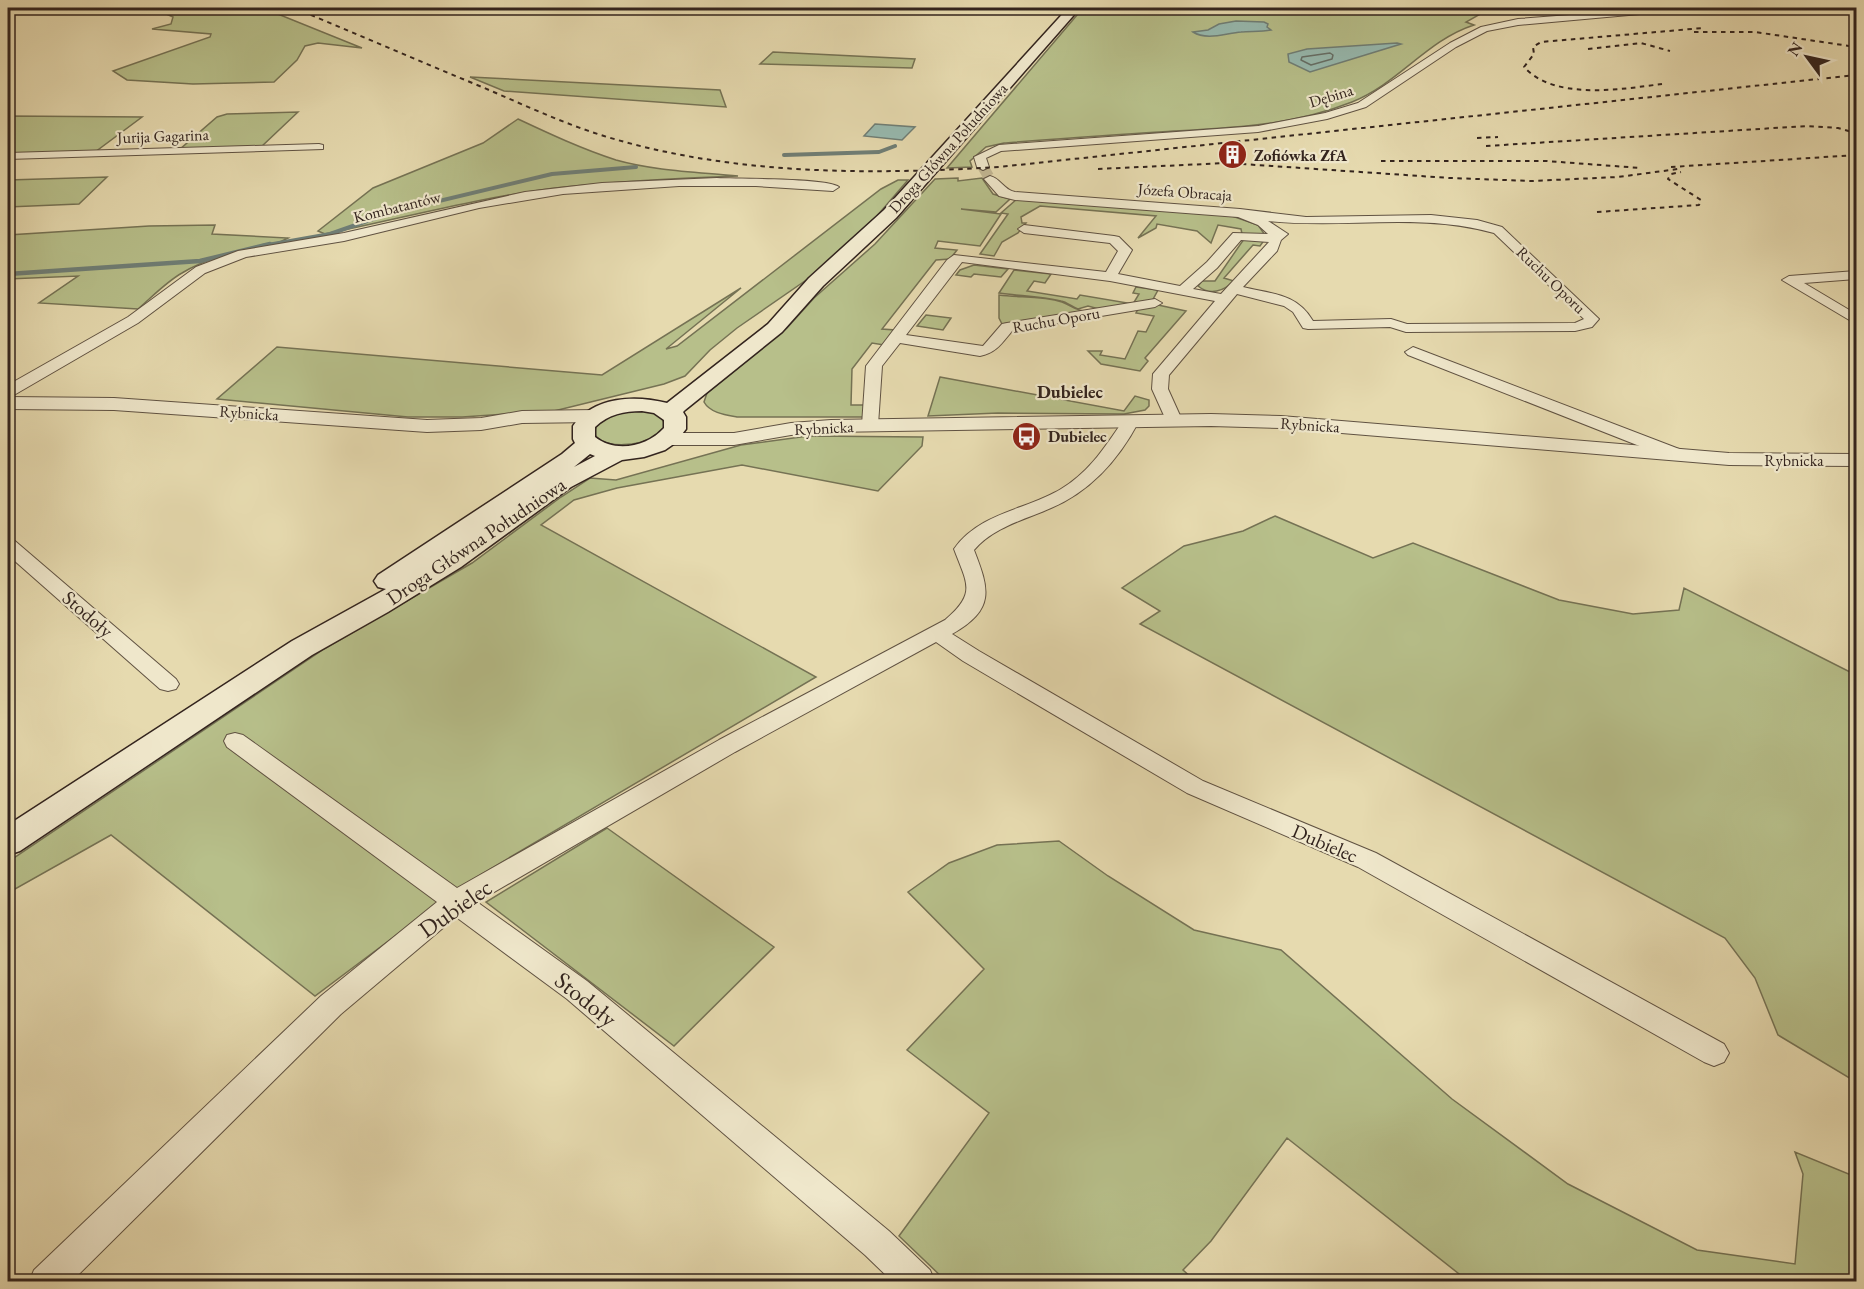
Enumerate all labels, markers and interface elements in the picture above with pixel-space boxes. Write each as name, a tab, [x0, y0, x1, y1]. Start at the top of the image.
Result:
north arrow	[1777, 27, 1837, 87]
text: N	[1783, 38, 1807, 60]
street label: Droga Główna Południowa	[884, 78, 1013, 218]
street label: Dębina	[1306, 79, 1356, 113]
street label: Jurija Gagarina	[115, 124, 210, 148]
building icon: Zofiówka ZfA	[1217, 139, 1249, 171]
place label: Zofiówka ZfA	[1254, 145, 1347, 166]
street label: Józefa Obracaja	[1135, 178, 1233, 206]
street label: Kombatantów	[351, 186, 444, 228]
street label: Ruchu Oporu	[1512, 242, 1591, 319]
street label: Ruchu Oporu	[1011, 302, 1102, 338]
district label: Dubielec	[1037, 380, 1104, 403]
street label: Rybnicka	[219, 400, 280, 426]
street label: Rybnicka	[1280, 412, 1341, 438]
street label: Rybnicka	[794, 416, 855, 440]
bus stop icon: Dubielec	[1011, 420, 1043, 452]
place label: Dubielec	[1048, 426, 1107, 447]
street label: Rybnicka	[1764, 450, 1824, 471]
street label: Droga Główna Południowa	[381, 471, 571, 611]
street label: Stodoły	[57, 585, 119, 644]
street label: Dubielec	[1288, 818, 1362, 868]
street label: Dubielec	[412, 871, 498, 945]
street label: Stodoły	[548, 964, 624, 1034]

